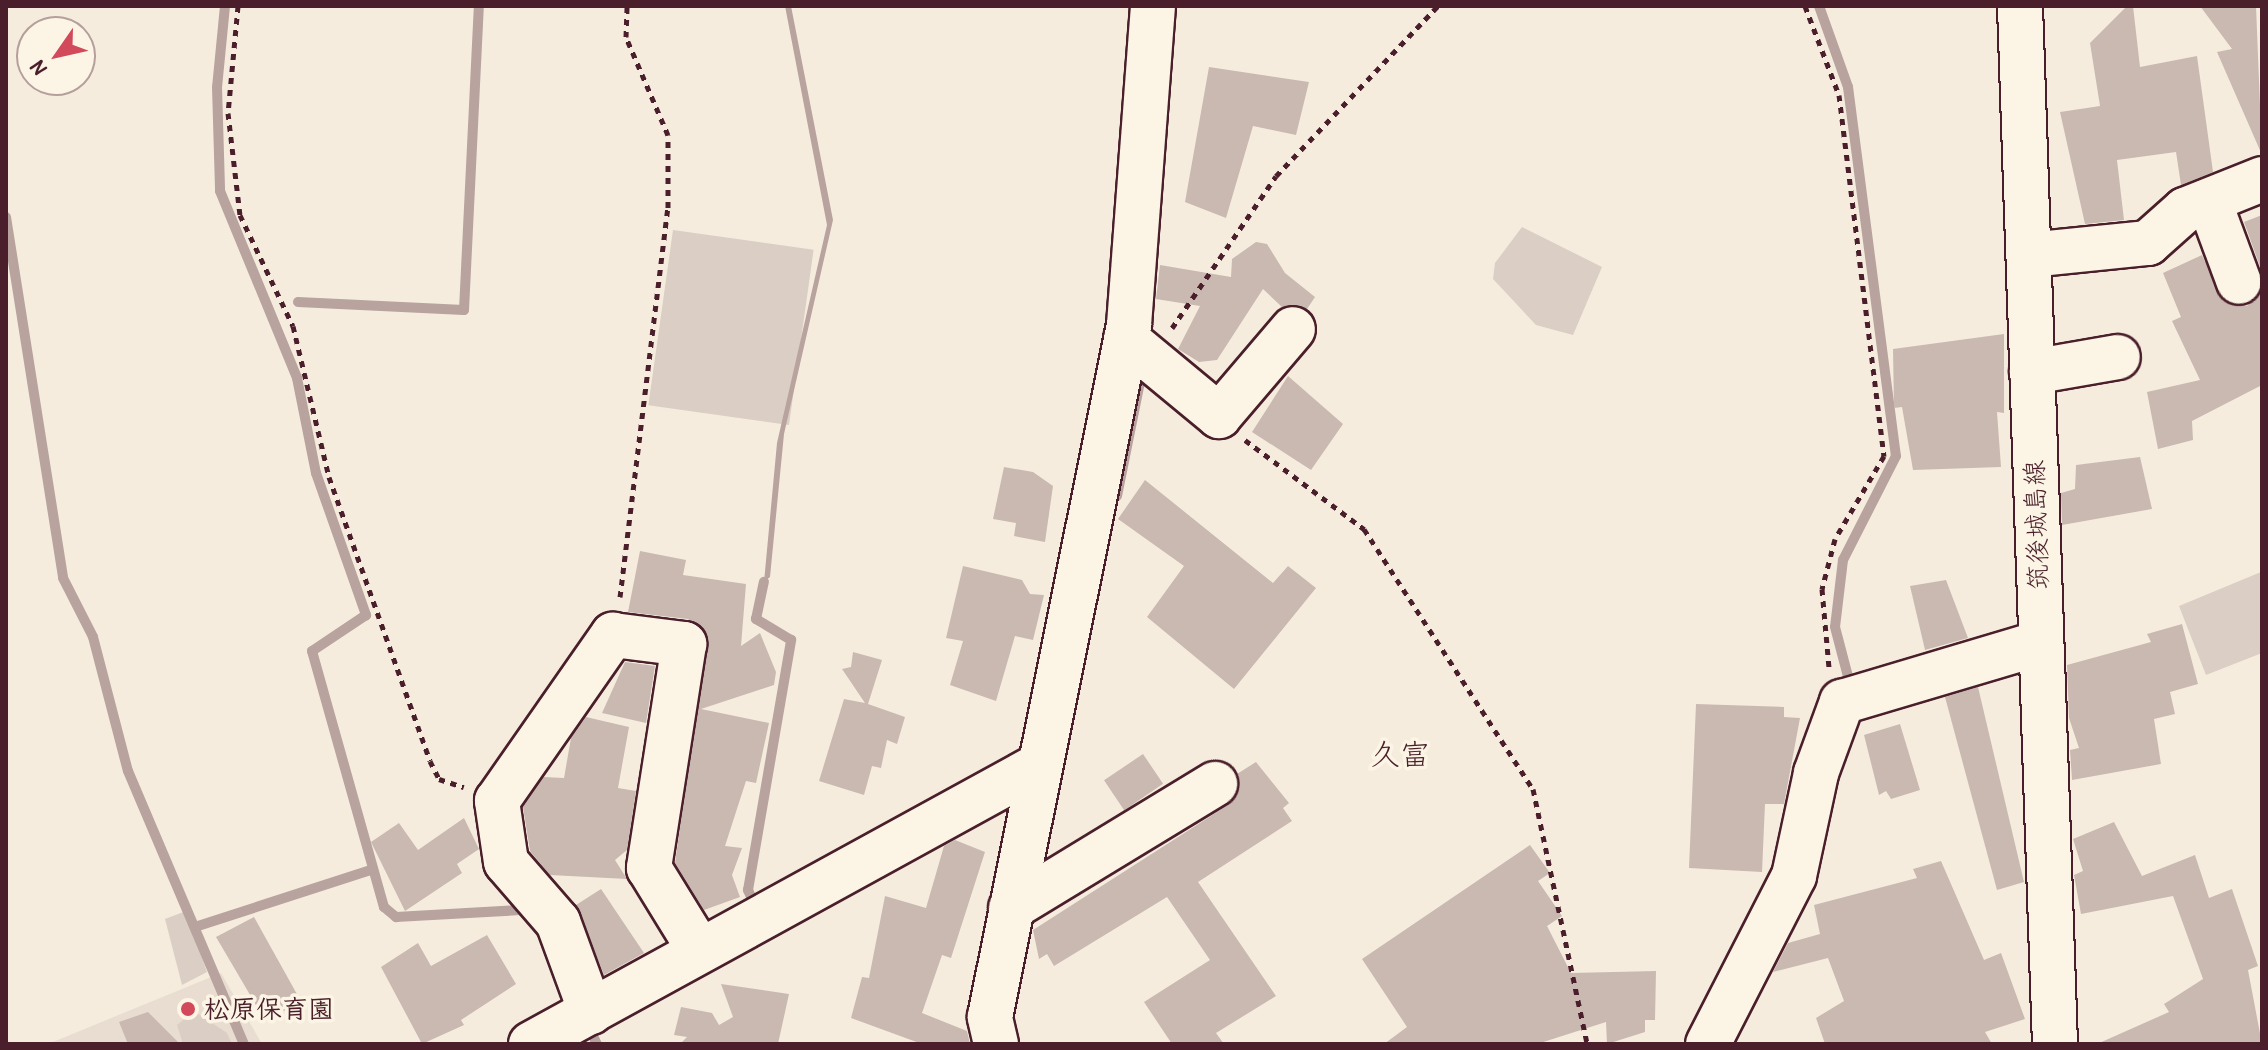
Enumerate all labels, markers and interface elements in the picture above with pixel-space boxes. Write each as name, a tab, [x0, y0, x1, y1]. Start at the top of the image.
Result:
north arrow	[16, 16, 96, 96]
text: N	[22, 55, 53, 82]
street label: 筑後城島線	[2018, 459, 2054, 591]
district label: 久富	[1370, 736, 1430, 772]
place label: 松原保育園	[204, 993, 334, 1025]
marker: 松原保育園	[179, 1000, 197, 1018]

